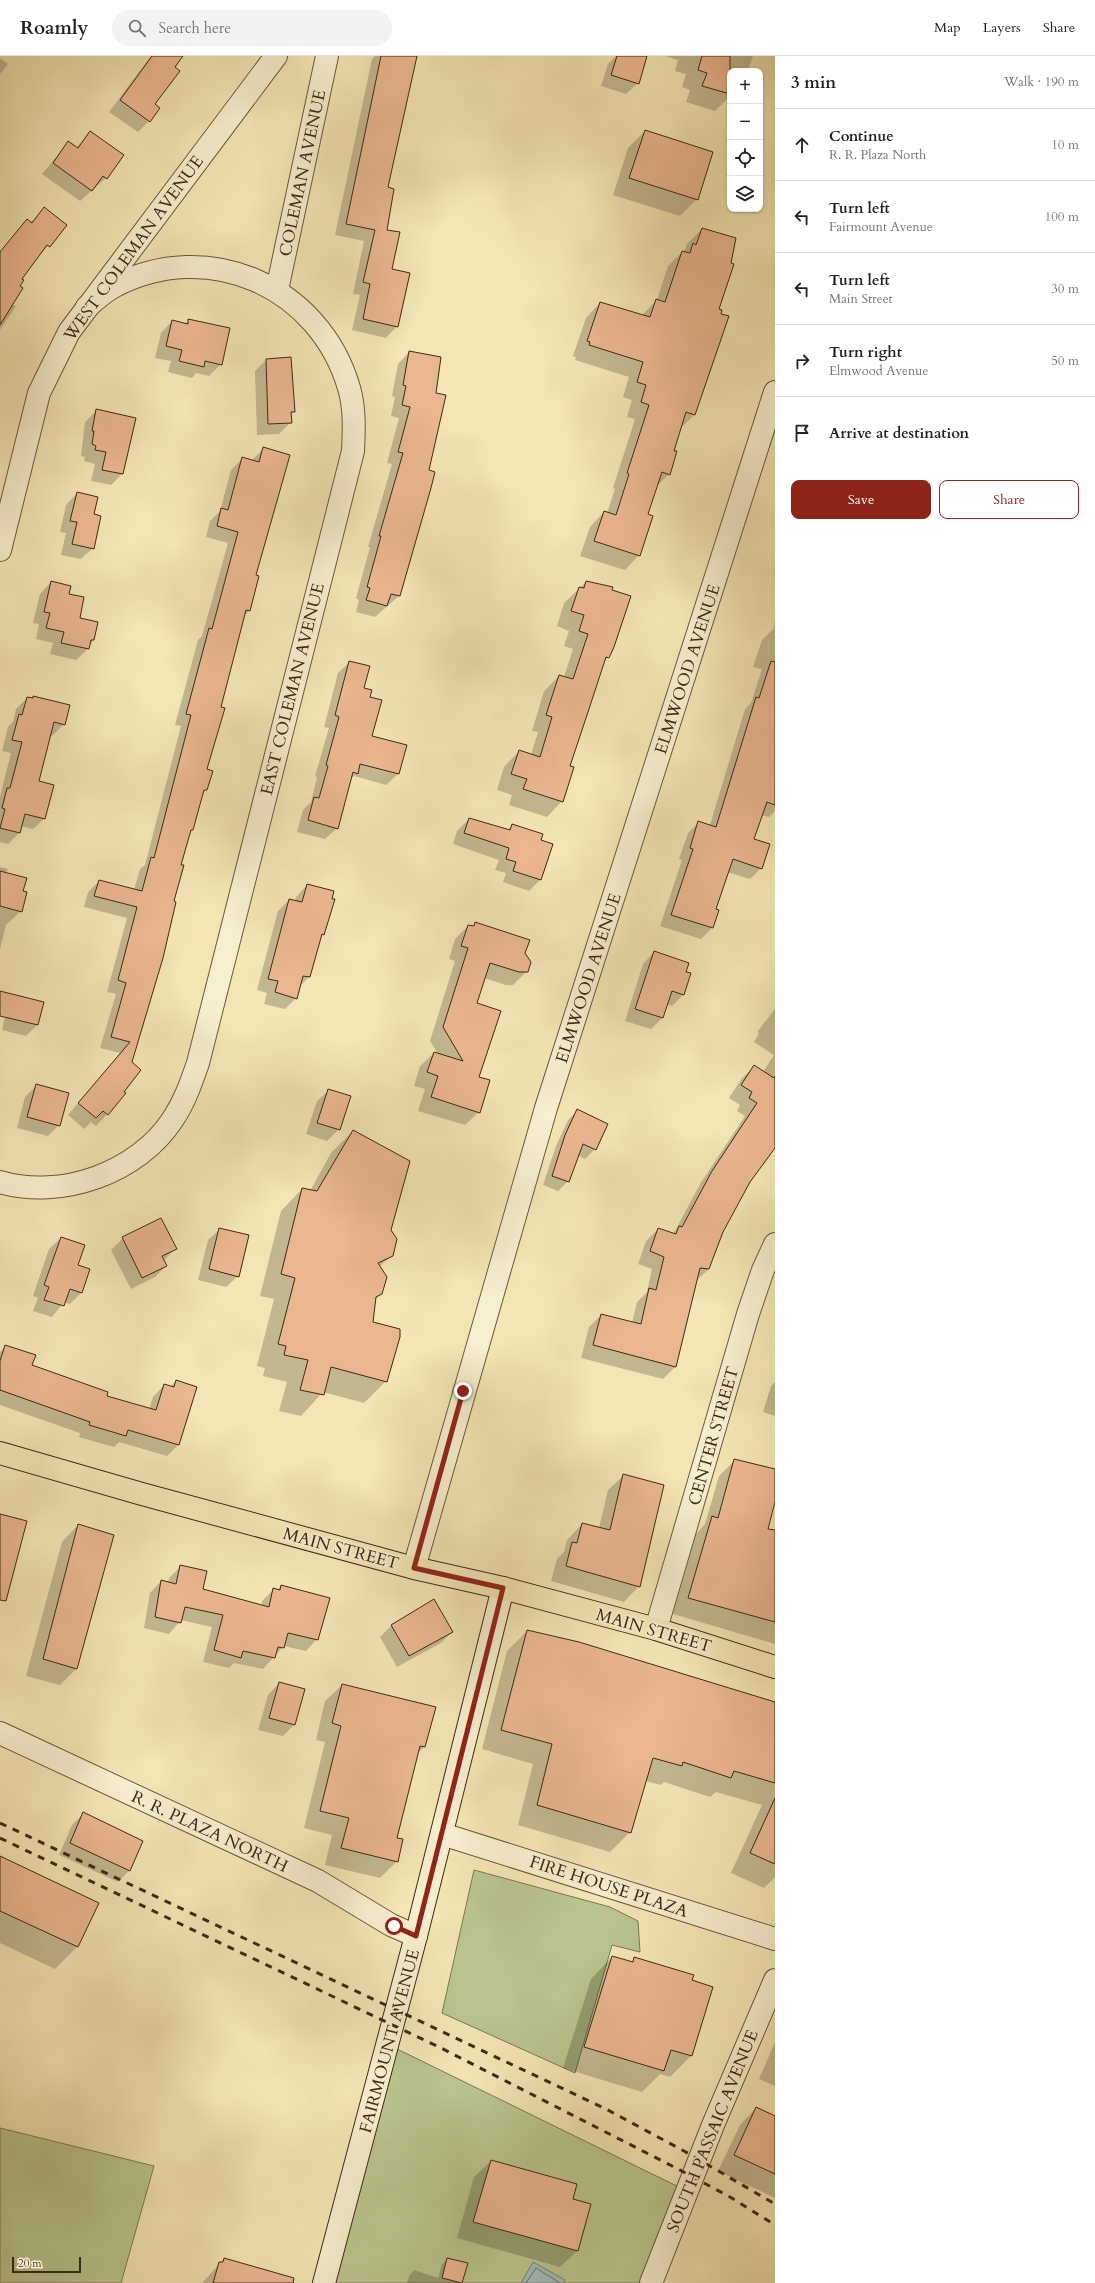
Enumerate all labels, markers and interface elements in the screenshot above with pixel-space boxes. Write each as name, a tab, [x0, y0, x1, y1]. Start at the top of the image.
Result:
search box	[112, 10, 392, 46]
text: Roamly	[20, 15, 88, 41]
icon: search	[126, 17, 148, 39]
text: Search here	[158, 18, 231, 38]
text: Map	[934, 18, 961, 37]
text: Layers	[983, 18, 1021, 37]
text: Share	[1043, 18, 1075, 37]
map controls	[727, 68, 763, 212]
button: +	[727, 68, 763, 104]
text: 3 min	[791, 71, 836, 94]
text: Walk · 190 m	[1004, 73, 1079, 91]
street label: COLEMAN AVENUE	[274, 88, 331, 258]
button: −	[727, 104, 763, 140]
text: Continue	[829, 126, 894, 146]
icon: ahead	[791, 134, 813, 156]
text: 10 m	[1051, 136, 1079, 154]
button: locate	[727, 140, 763, 176]
text: R. R. Plaza North	[829, 146, 926, 164]
street label: WEST COLEMAN AVENUE	[58, 151, 209, 347]
button: layers	[727, 176, 763, 212]
text: Turn left	[829, 198, 890, 218]
icon: left	[791, 206, 813, 228]
text: 100 m	[1045, 208, 1079, 226]
text: Fairmount Avenue	[829, 218, 933, 236]
text: Turn left	[829, 270, 890, 290]
icon: left	[791, 278, 813, 300]
text: 30 m	[1051, 280, 1079, 298]
text: Main Street	[829, 290, 893, 308]
text: Turn right	[829, 342, 902, 362]
icon: right	[791, 350, 813, 372]
text: 50 m	[1051, 352, 1079, 370]
text: Elmwood Avenue	[829, 362, 928, 380]
icon: arrive	[791, 422, 813, 444]
text: Arrive at destination	[829, 423, 969, 443]
button: Save	[791, 480, 931, 519]
button: Share	[939, 480, 1079, 519]
street label: EAST COLEMAN AVENUE	[255, 581, 330, 798]
street label: ELMWOOD AVENUE	[649, 581, 726, 757]
street label: ELMWOOD AVENUE	[550, 890, 627, 1066]
street label: CENTER STREET	[683, 1364, 744, 1508]
route end	[454, 1382, 472, 1400]
street label: MAIN STREET	[280, 1522, 401, 1575]
street label: MAIN STREET	[593, 1603, 714, 1658]
street label: R. R. PLAZA NORTH	[128, 1785, 292, 1878]
street label: FIRE HOUSE PLAZA	[527, 1850, 692, 1923]
route start	[385, 1917, 403, 1935]
street label: FAIRMOUNT AVENUE	[354, 1947, 425, 2136]
street label: SOUTH PASSAIC AVENUE	[661, 2026, 764, 2236]
scale bar	[12, 2255, 81, 2274]
text: 20 m	[18, 2256, 42, 2271]

